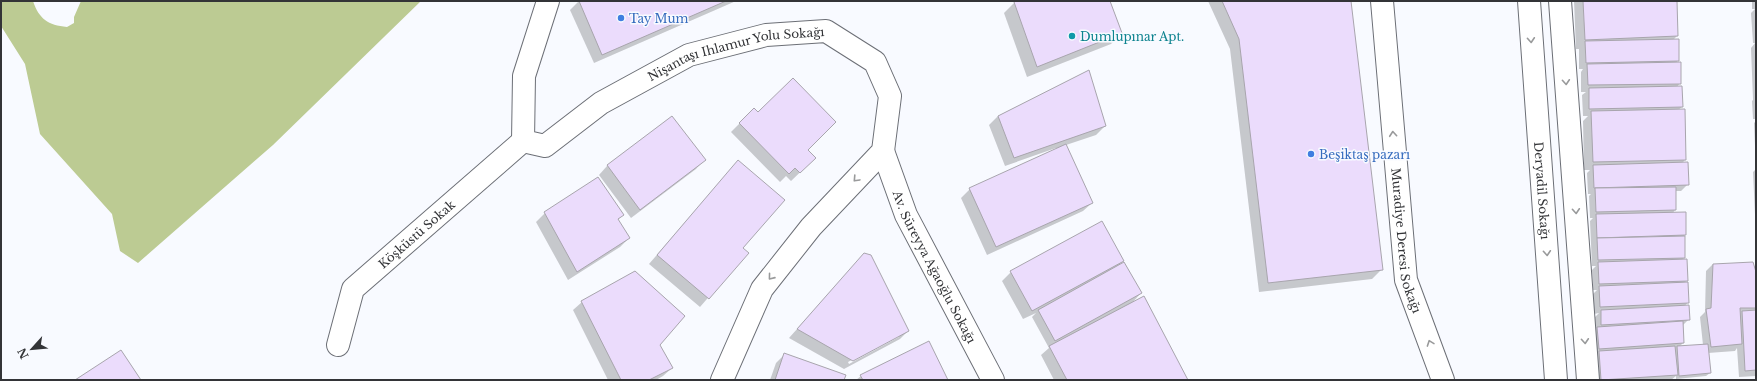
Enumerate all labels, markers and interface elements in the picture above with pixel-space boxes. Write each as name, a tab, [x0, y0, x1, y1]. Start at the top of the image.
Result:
place label: Tay Mum	[629, 11, 688, 26]
marker: Tay Mum	[616, 13, 626, 23]
street label: Nişantaşı Ihlamur Yolu Sokağı	[645, 24, 825, 84]
place label: Dumlupınar Apt.	[1080, 29, 1184, 44]
marker: Dumlupınar Apt.	[1067, 31, 1077, 41]
one-way arrow	[1527, 37, 1536, 43]
one-way arrow	[1562, 79, 1571, 85]
one-way arrow	[1389, 131, 1398, 137]
street label: Deryadil Sokağı	[1532, 141, 1553, 240]
place label: Beşiktaş pazarı	[1319, 147, 1410, 162]
marker: Beşiktaş pazarı	[1306, 149, 1316, 159]
street label: Muradiye Deresi Sokağı	[1389, 167, 1425, 315]
one-way arrow	[853, 174, 861, 182]
street label: Av. Süreyya Ağaoğlu Sokağı	[890, 187, 980, 346]
street label: Köşküstü Sokak	[375, 196, 458, 271]
one-way arrow	[1571, 208, 1580, 214]
one-way arrow	[1543, 250, 1552, 256]
one-way arrow	[769, 273, 776, 280]
north arrow	[12, 329, 52, 369]
one-way arrow	[1581, 338, 1590, 344]
one-way arrow	[1426, 340, 1434, 347]
text: N	[14, 345, 32, 361]

